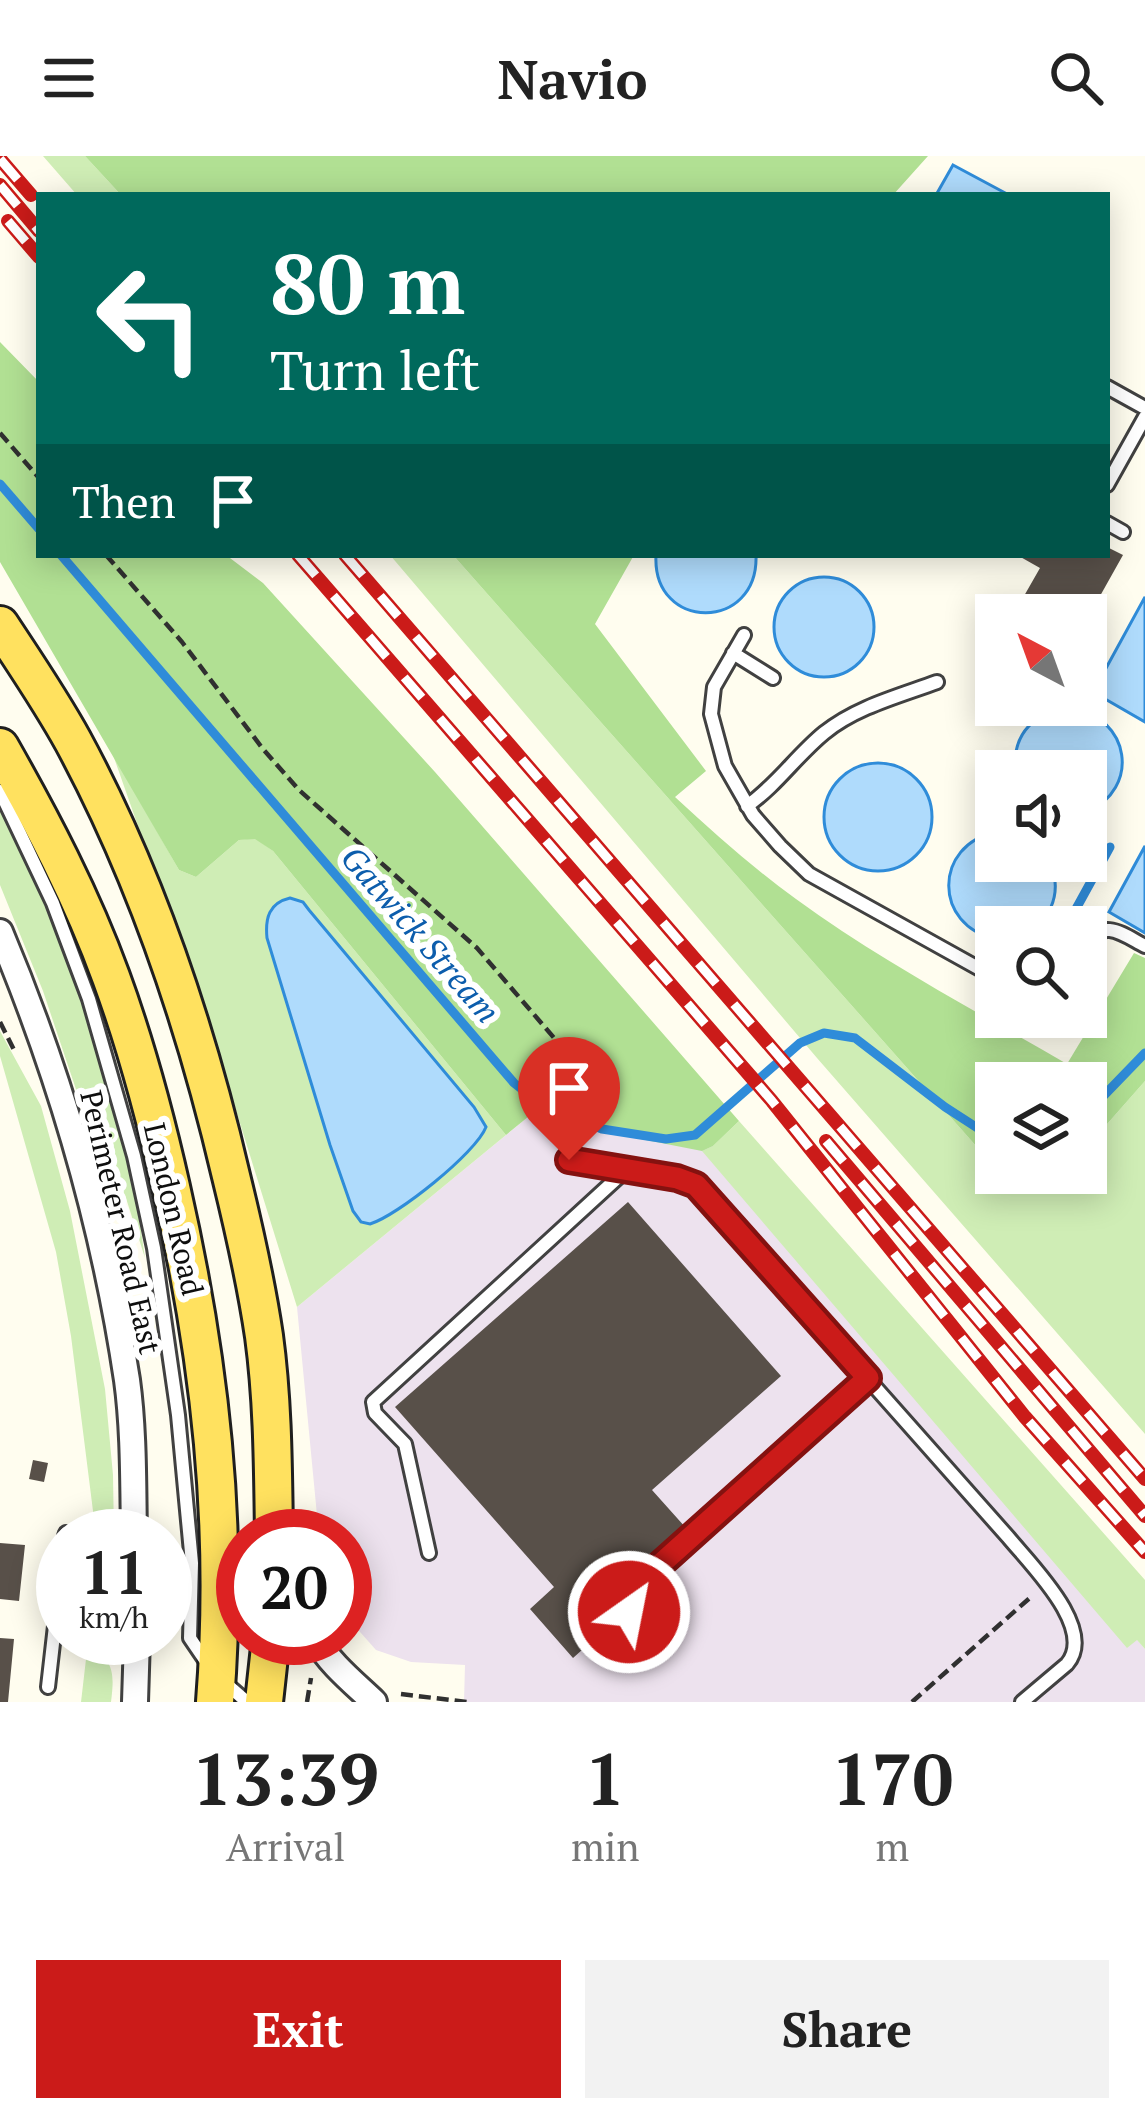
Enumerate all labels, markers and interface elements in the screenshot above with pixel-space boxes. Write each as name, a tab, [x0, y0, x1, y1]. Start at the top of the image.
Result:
text: Navio	[497, 43, 648, 114]
icon: menu	[36, 45, 102, 111]
icon: search	[1043, 45, 1109, 111]
text: 80 m	[270, 227, 465, 338]
icon: left	[72, 240, 228, 396]
text: Turn left	[270, 334, 480, 405]
icon: arrive	[200, 468, 266, 534]
text: Then	[72, 471, 176, 531]
north arrow	[975, 594, 1107, 726]
map controls	[975, 594, 1107, 1194]
button: sound	[975, 750, 1107, 882]
water label: Gatwick Stream	[332, 836, 510, 1032]
button: search	[975, 906, 1107, 1038]
pin	[518, 1037, 620, 1160]
icon: arrive	[536, 1055, 602, 1121]
button: layers	[975, 1062, 1107, 1194]
street label: Perimeter Road East	[71, 1086, 171, 1358]
street label: London Road	[135, 1119, 213, 1299]
speed limit sign: 20	[216, 1509, 372, 1665]
text: 11	[80, 1532, 148, 1611]
position arrow	[566, 1549, 692, 1675]
text: km/h	[79, 1597, 149, 1637]
text: 13:39	[192, 1730, 379, 1826]
text: 1	[585, 1730, 626, 1826]
text: 170	[831, 1730, 953, 1826]
text: Arrival	[226, 1820, 345, 1872]
text: min	[571, 1820, 639, 1872]
text: m	[875, 1820, 909, 1872]
button: Exit	[36, 1960, 561, 2098]
button: Share	[585, 1960, 1109, 2098]

